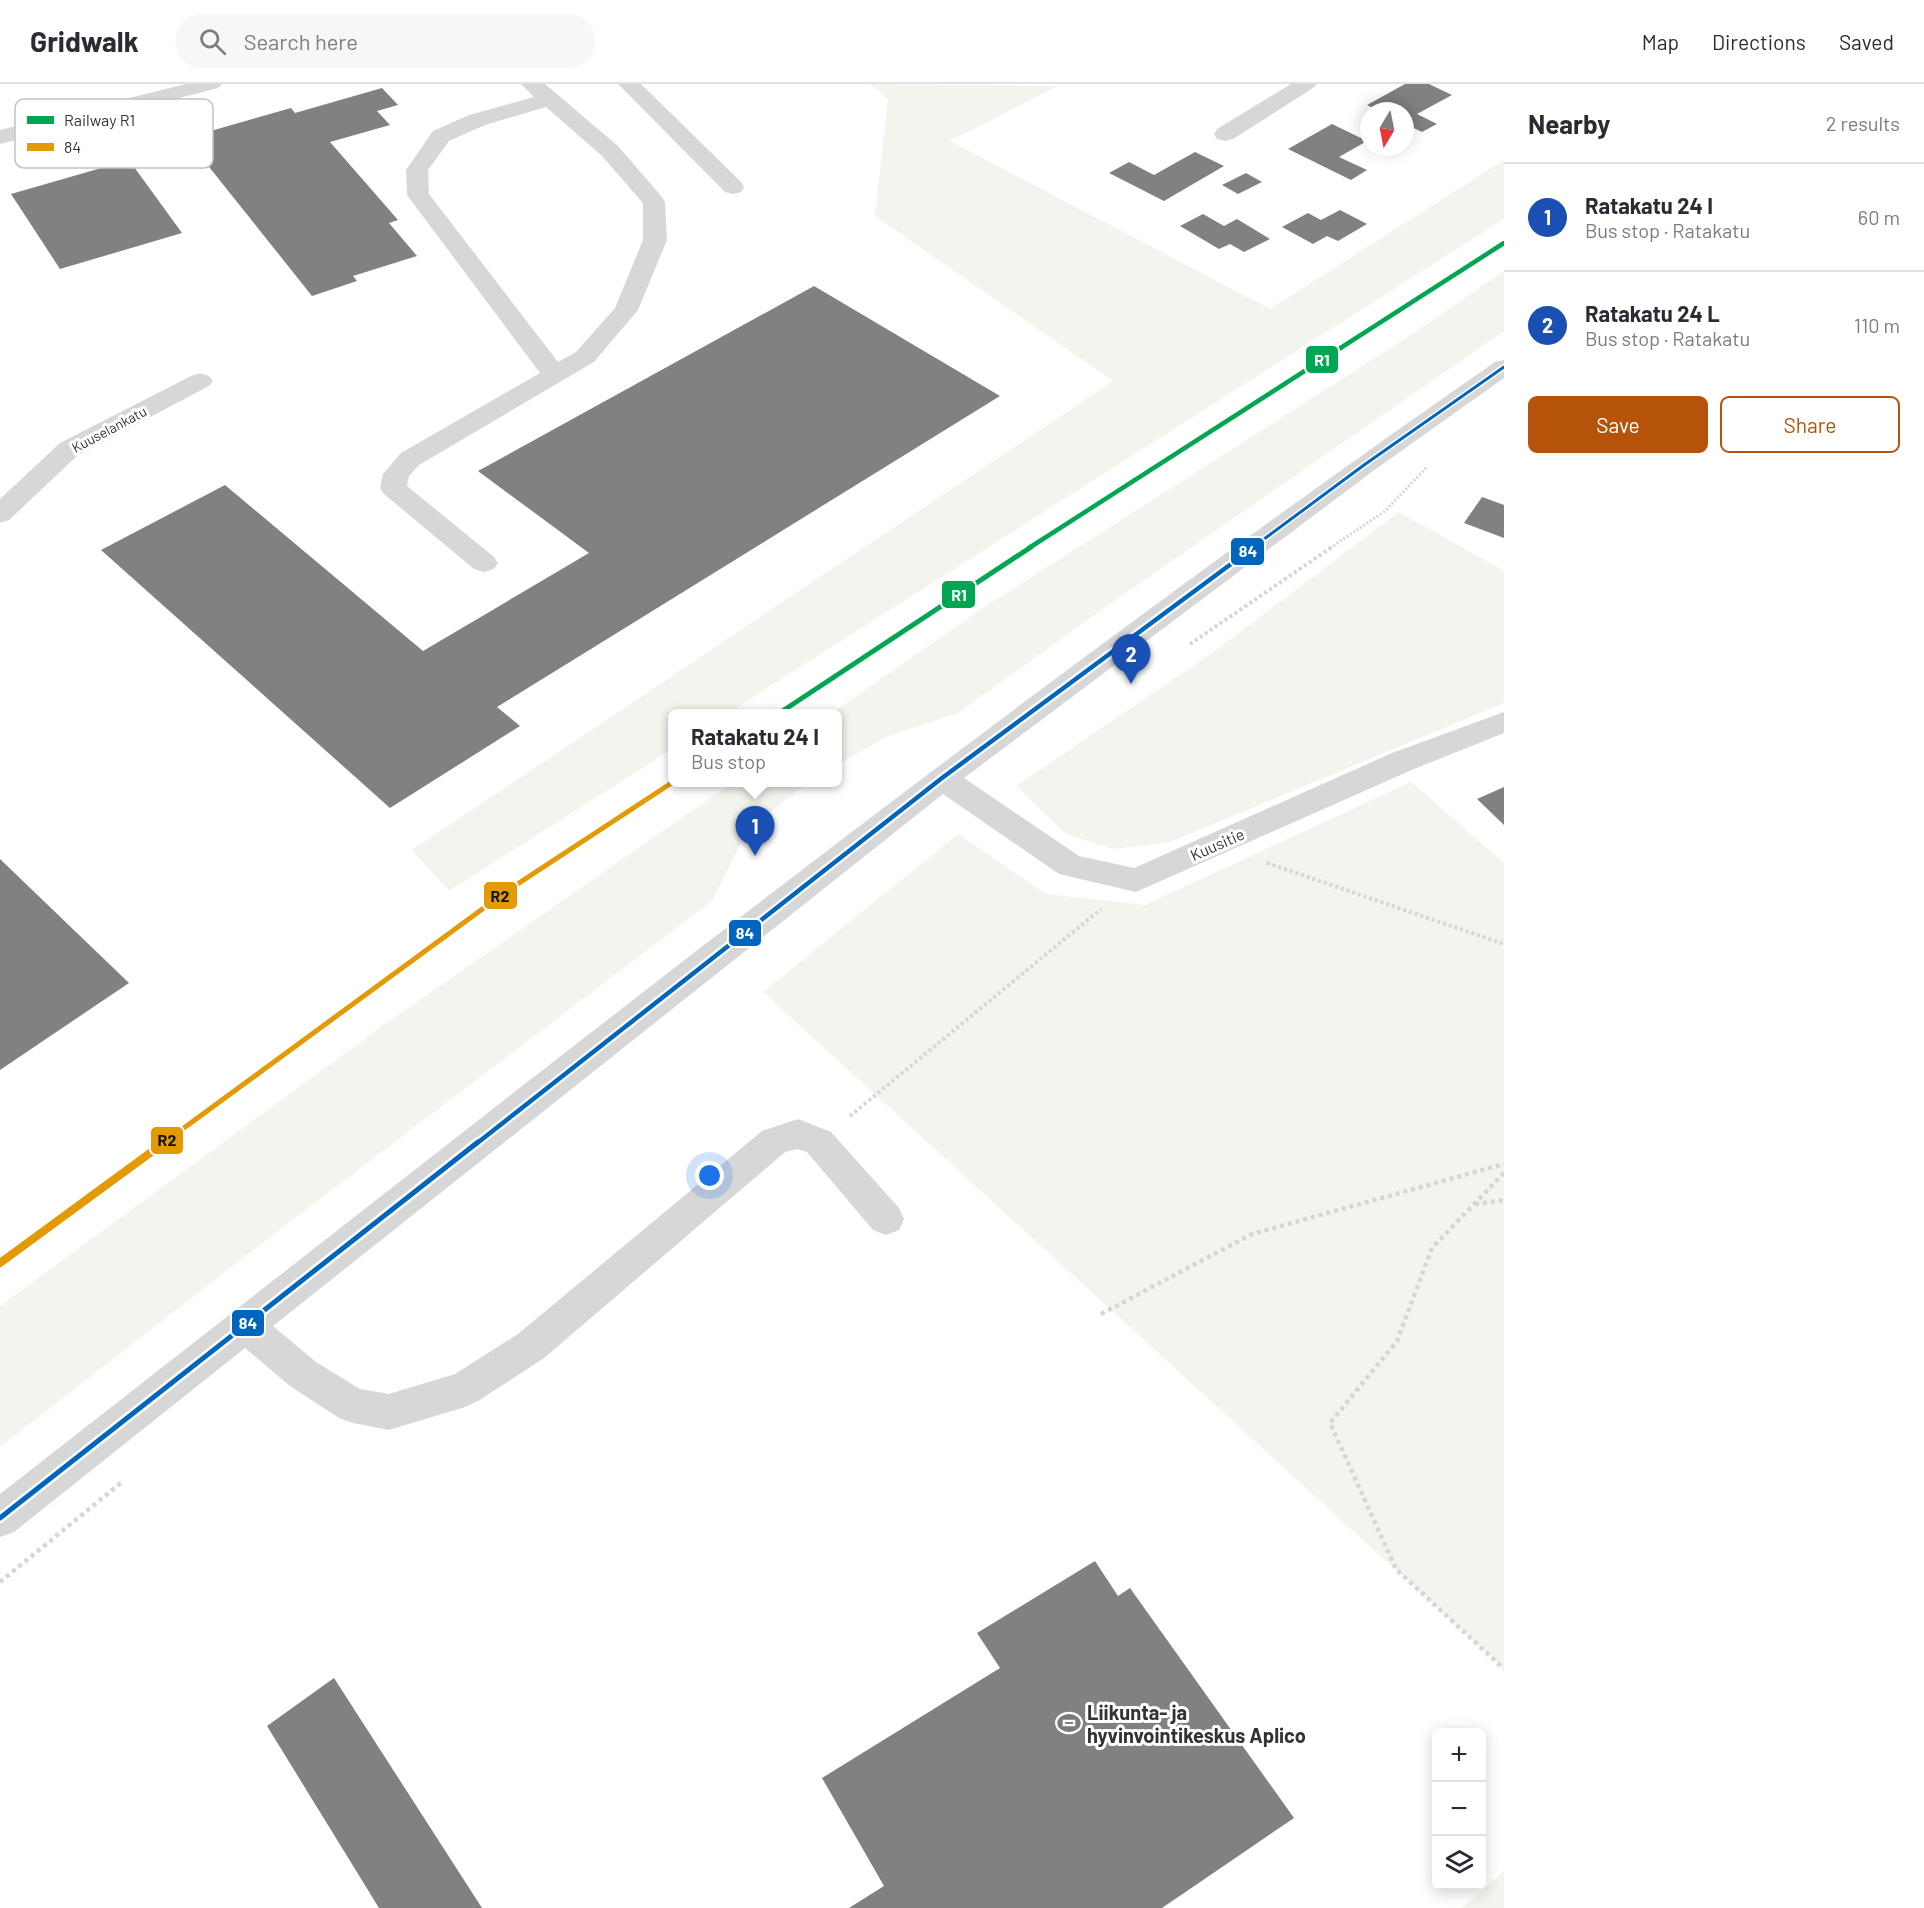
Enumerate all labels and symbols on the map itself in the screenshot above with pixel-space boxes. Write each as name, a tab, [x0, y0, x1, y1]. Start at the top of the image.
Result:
legend	[15, 99, 213, 168]
north arrow	[1360, 102, 1414, 156]
text: Railway R1	[64, 110, 135, 129]
text: 84	[64, 137, 81, 156]
line badge: R1	[1305, 345, 1339, 374]
text: R1	[1314, 350, 1330, 369]
street label: Kuuselankatu	[69, 402, 149, 456]
line badge: 84	[1230, 537, 1265, 566]
text: 84	[1239, 541, 1257, 560]
line badge: R1	[941, 580, 976, 609]
text: R1	[951, 585, 967, 604]
pin: 2	[1112, 634, 1150, 684]
pin: 1	[736, 806, 774, 856]
street label: Kuusitie	[1187, 824, 1247, 864]
line badge: R2	[483, 881, 518, 910]
text: R2	[491, 886, 509, 905]
line badge: 84	[728, 919, 762, 947]
text: 84	[736, 923, 754, 942]
line badge: R2	[150, 1126, 184, 1155]
text: R2	[158, 1130, 176, 1149]
your location	[695, 1161, 724, 1190]
line badge: 84	[231, 1309, 265, 1337]
text: 84	[239, 1313, 257, 1332]
place label: Liikunta- ja hyvinvointikeskus Aplico	[1087, 1700, 1306, 1747]
sports icon: Liikunta- ja hyvinvointikeskus Aplico	[1056, 1710, 1082, 1736]

